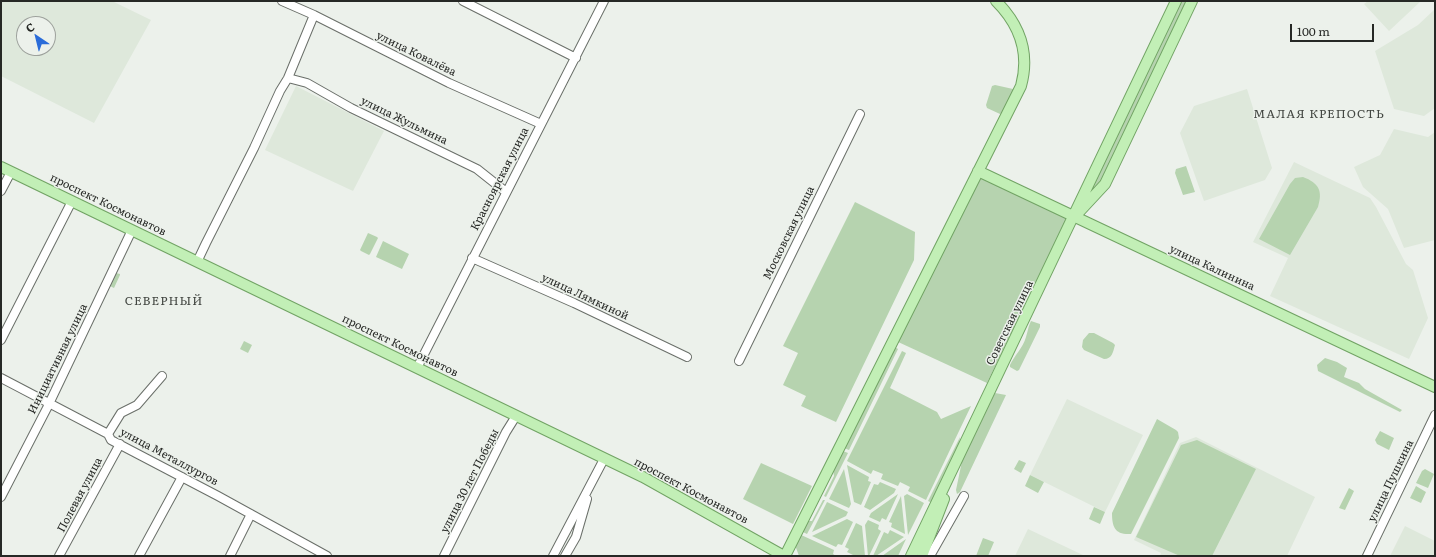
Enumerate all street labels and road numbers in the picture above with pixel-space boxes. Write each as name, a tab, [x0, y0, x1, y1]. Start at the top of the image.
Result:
street label: улица Ковалёва	[374, 29, 458, 79]
street label: улица Жульмина	[358, 94, 450, 148]
street label: Красноярская улица	[468, 125, 532, 233]
street label: проспект Космонавтов	[48, 171, 168, 239]
street label: Московская улица	[761, 184, 817, 282]
street label: улица Калинина	[1167, 242, 1257, 294]
street label: улица Лямкиной	[539, 271, 631, 323]
street label: Советская улица	[984, 278, 1036, 368]
street label: Инициативная улица	[26, 302, 90, 416]
street label: проспект Космонавтов	[340, 312, 460, 380]
street label: улица Металлургов	[118, 425, 220, 489]
street label: улица 30 лет Победы	[438, 427, 502, 535]
street label: улица Пушкина	[1365, 438, 1417, 524]
street label: Полевая улица	[55, 455, 105, 535]
street label: проспект Космонавтов	[632, 455, 750, 527]

